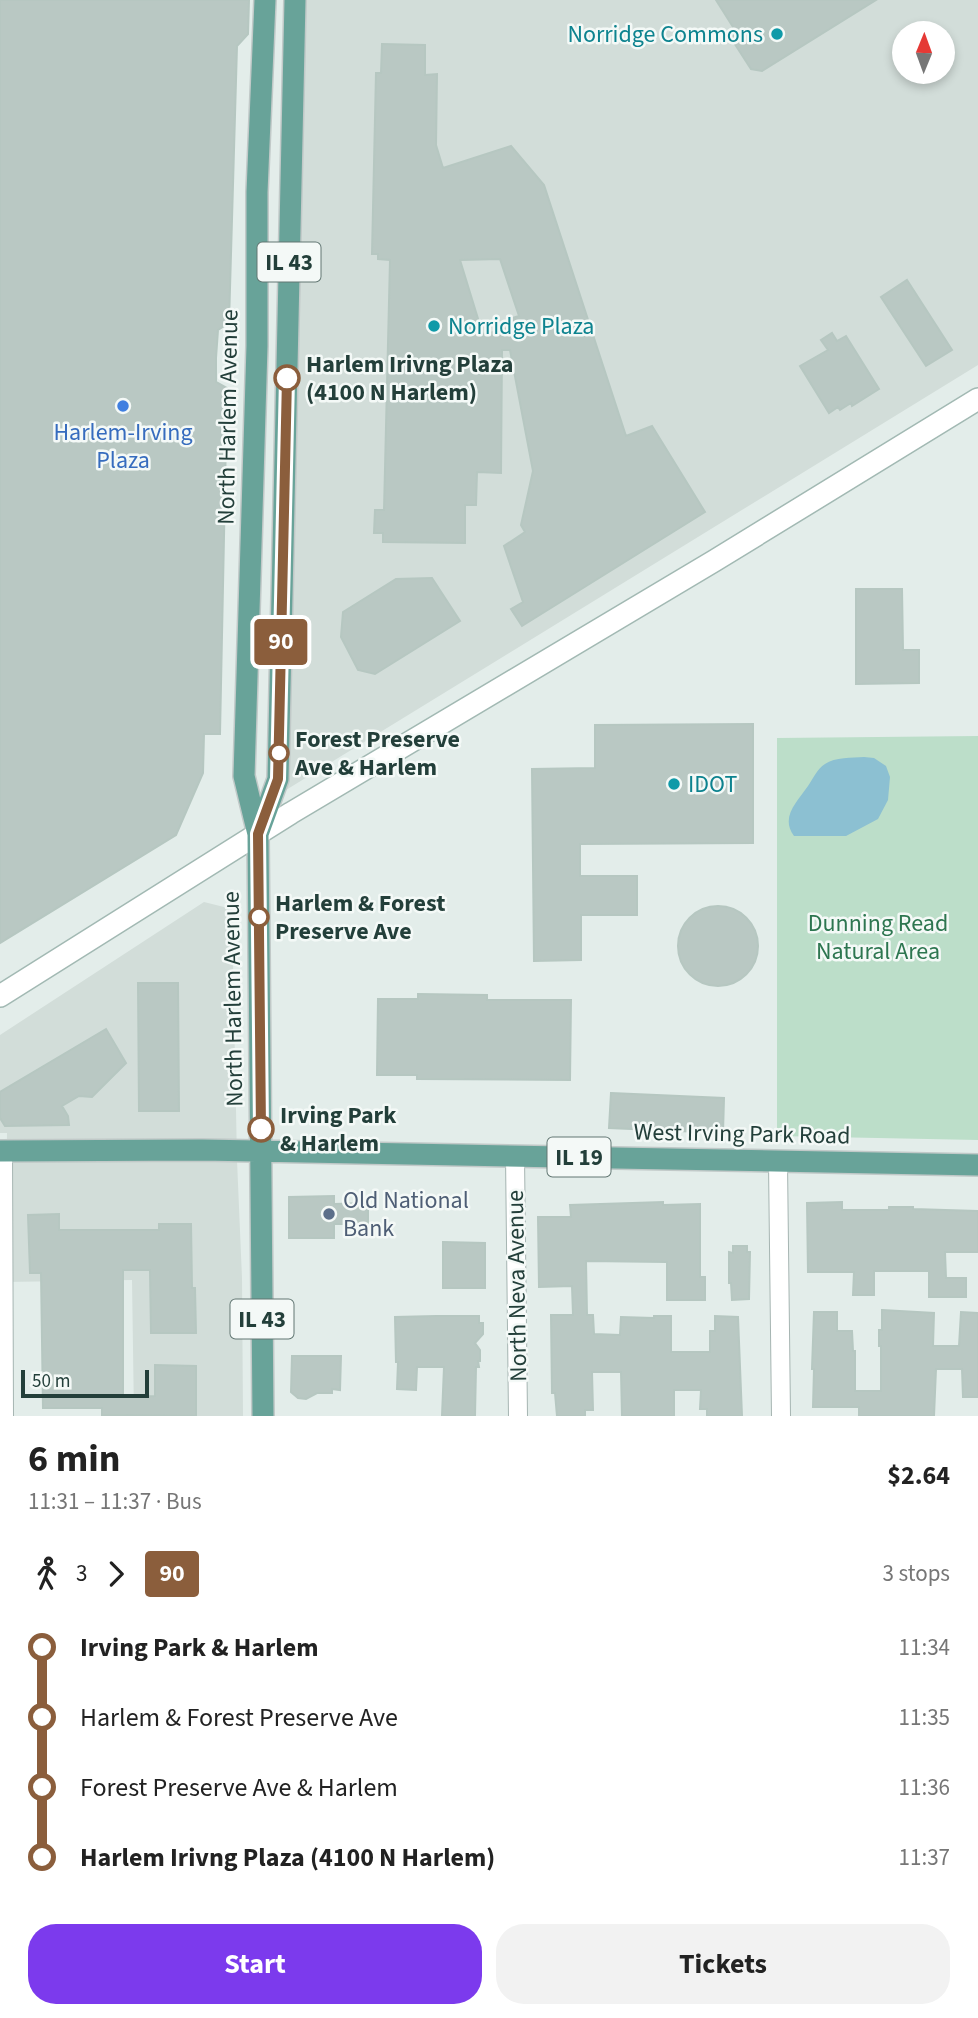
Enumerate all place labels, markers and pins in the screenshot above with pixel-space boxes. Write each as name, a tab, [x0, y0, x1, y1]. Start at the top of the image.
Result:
place label: Norridge Commons	[567, 17, 763, 52]
marker: Norridge Commons	[769, 26, 785, 42]
place label: Norridge Plaza	[448, 309, 594, 344]
marker: Norridge Plaza	[426, 318, 442, 334]
place label: Harlem Irivng Plaza (4100 N Harlem)	[306, 347, 514, 410]
marker: Harlem Irivng Plaza (4100 N Harlem)	[274, 365, 300, 391]
marker: Harlem-Irving Plaza	[115, 398, 131, 414]
place label: Harlem-Irving Plaza	[53, 415, 193, 478]
place label: Forest Preserve Ave & Harlem	[294, 722, 460, 785]
marker: Forest Preserve Ave & Harlem	[269, 743, 289, 763]
place label: IDOT	[688, 767, 737, 802]
marker: IDOT	[666, 776, 682, 792]
place label: Harlem & Forest Preserve Ave	[275, 886, 445, 949]
marker: Harlem & Forest Preserve Ave	[249, 907, 269, 927]
place label: Irving Park & Harlem	[280, 1098, 397, 1161]
marker: Irving Park & Harlem	[248, 1116, 274, 1142]
place label: Old National Bank	[343, 1183, 469, 1246]
marker: Old National Bank	[321, 1206, 337, 1222]

